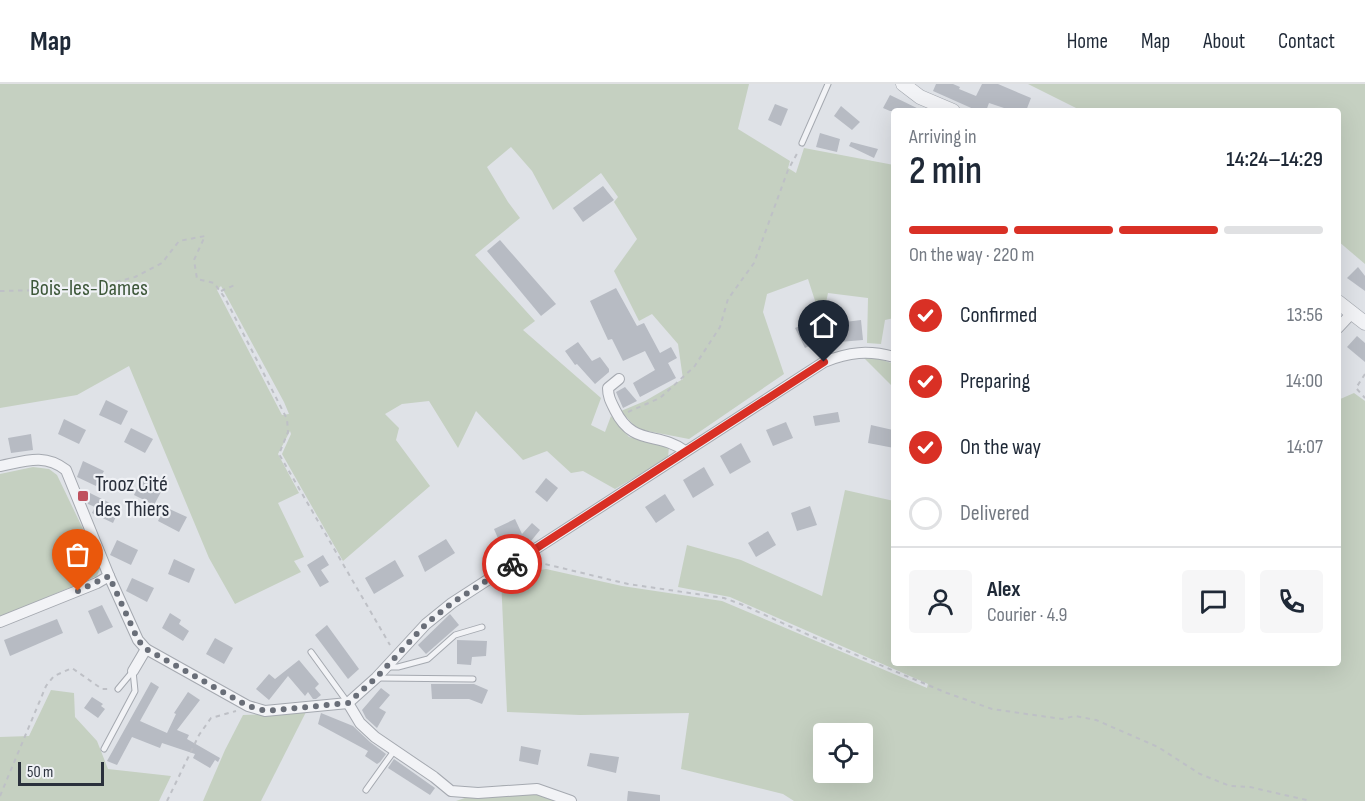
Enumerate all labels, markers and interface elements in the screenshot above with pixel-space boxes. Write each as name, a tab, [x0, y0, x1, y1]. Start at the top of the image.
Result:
text: Map	[30, 25, 71, 58]
text: Home	[1067, 29, 1108, 54]
text: Map	[1141, 29, 1170, 54]
text: About	[1203, 29, 1245, 54]
text: Contact	[1278, 29, 1335, 54]
text: Arriving in	[909, 125, 977, 149]
text: 14:24–14:29	[1226, 146, 1323, 173]
text: 2 min	[909, 148, 982, 195]
text: On the way · 220 m	[909, 243, 1034, 267]
park label: Bois-les-Dames	[30, 275, 148, 302]
icon: check	[909, 299, 942, 332]
pin	[798, 300, 849, 362]
text: Confirmed	[960, 302, 1037, 329]
text: 13:56	[1287, 303, 1323, 327]
icon: home	[807, 309, 840, 342]
icon: check	[909, 365, 942, 398]
text: Preparing	[960, 368, 1030, 395]
text: 14:00	[1286, 369, 1323, 393]
icon: check	[909, 431, 942, 464]
text: On the way	[960, 434, 1041, 461]
text: 14:07	[1287, 435, 1323, 459]
place label: Trooz Cité des Thiers	[95, 471, 169, 523]
marker: Trooz Cité des Thiers	[76, 489, 90, 503]
text: Delivered	[960, 500, 1029, 527]
pin	[52, 529, 103, 591]
courier	[482, 534, 542, 594]
icon: bag	[61, 538, 94, 571]
icon: bike	[496, 548, 529, 581]
button: person	[909, 570, 972, 633]
button: chat	[1182, 570, 1245, 633]
button: phone	[1260, 570, 1323, 633]
text: Alex	[987, 576, 1020, 603]
text: Courier · 4.9	[987, 603, 1067, 627]
map controls	[813, 723, 873, 783]
button: locate	[813, 723, 873, 783]
scale bar	[18, 759, 104, 786]
text: 50 m	[27, 763, 53, 782]

